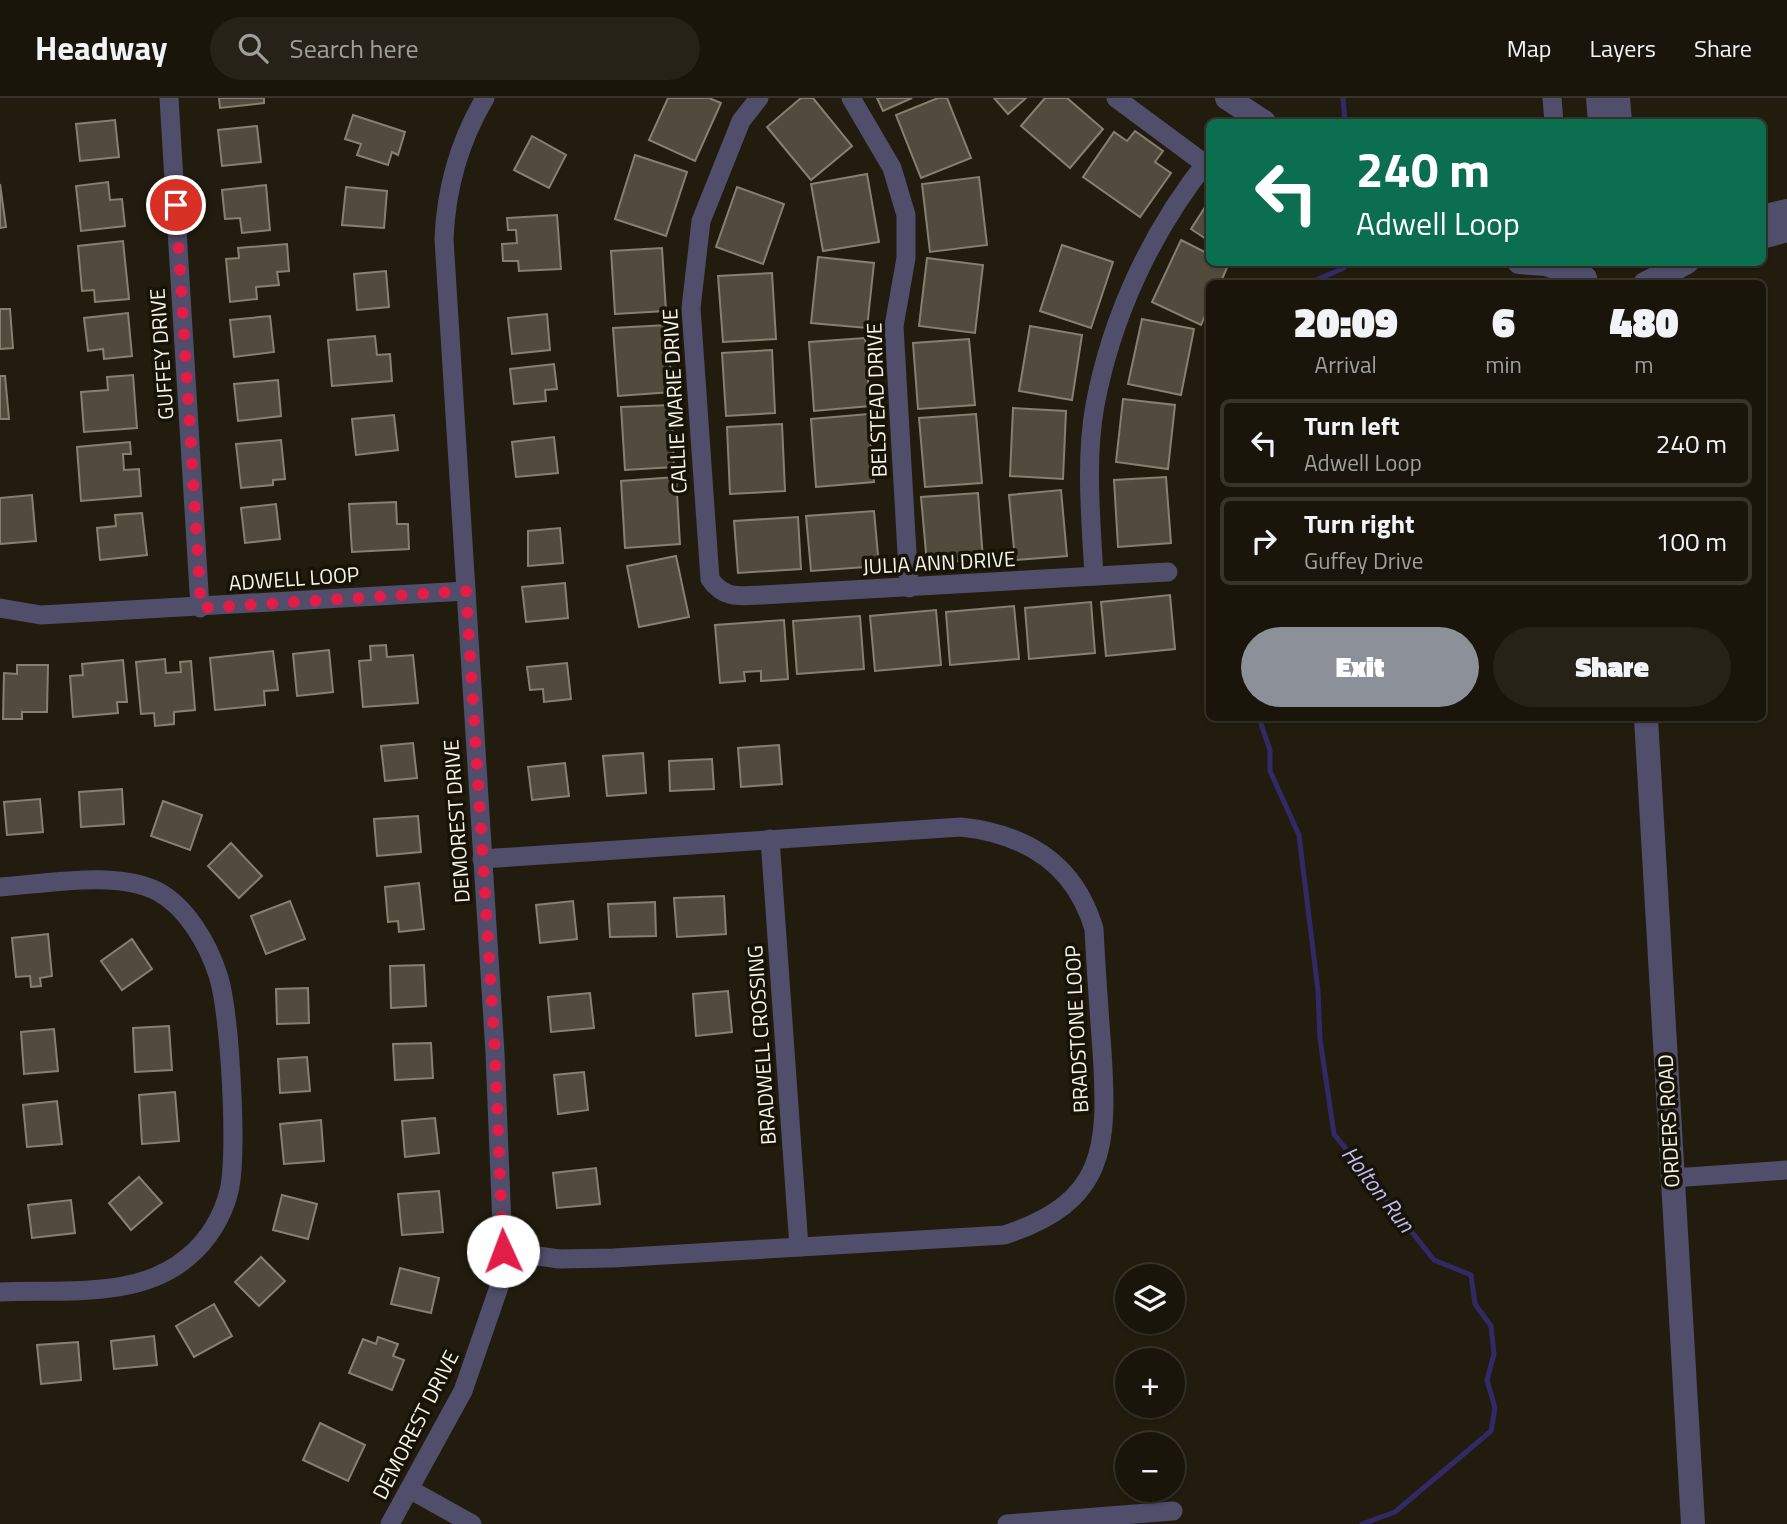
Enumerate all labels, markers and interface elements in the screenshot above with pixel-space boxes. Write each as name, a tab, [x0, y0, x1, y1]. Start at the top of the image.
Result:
search box	[210, 17, 700, 80]
text: Headway	[35, 23, 168, 73]
icon: search	[234, 29, 272, 67]
text: Search here	[290, 29, 419, 68]
text: Map	[1507, 30, 1552, 66]
text: Layers	[1590, 30, 1656, 66]
text: Share	[1694, 30, 1752, 66]
text: 240 m	[1356, 131, 1490, 206]
icon: left	[1241, 147, 1332, 238]
pin	[146, 175, 206, 235]
icon: arrive	[157, 186, 195, 224]
text: Adwell Loop	[1356, 199, 1520, 247]
street label: GUFFEY DRIVE	[140, 287, 182, 421]
text: 20:09	[1293, 289, 1398, 353]
text: 6	[1492, 289, 1515, 353]
text: 480	[1609, 289, 1679, 353]
street label: CALLIE MARIE DRIVE	[653, 308, 695, 494]
street label: BELSTEAD DRIVE	[857, 322, 895, 478]
text: Arrival	[1314, 347, 1377, 382]
text: min	[1485, 347, 1522, 382]
text: m	[1634, 347, 1654, 382]
text: Turn left	[1304, 406, 1399, 445]
icon: left	[1245, 424, 1283, 462]
text: 240 m	[1656, 424, 1727, 463]
text: Adwell Loop	[1304, 445, 1422, 480]
text: Turn right	[1304, 504, 1415, 543]
icon: right	[1245, 522, 1283, 560]
text: 100 m	[1656, 522, 1727, 561]
street label: JULIA ANN DRIVE	[862, 542, 1016, 582]
text: Guffey Drive	[1304, 543, 1423, 578]
street label: ADWELL LOOP	[228, 557, 360, 599]
button: Exit	[1241, 627, 1479, 707]
button: Share	[1493, 627, 1731, 707]
street label: DEMOREST DRIVE	[434, 738, 478, 904]
street label: BRADWELL CROSSING	[738, 944, 784, 1146]
street label: BRADSTONE LOOP	[1056, 944, 1096, 1114]
street label: ORDERS ROAD	[1649, 1054, 1687, 1189]
water label: Holton Run	[1333, 1138, 1424, 1240]
position arrow	[466, 1214, 540, 1288]
map controls	[1115, 1264, 1185, 1502]
button: layers	[1115, 1264, 1185, 1334]
street label: DEMOREST DRIVE	[364, 1344, 467, 1505]
button: +	[1115, 1348, 1185, 1418]
button: −	[1115, 1432, 1185, 1502]

